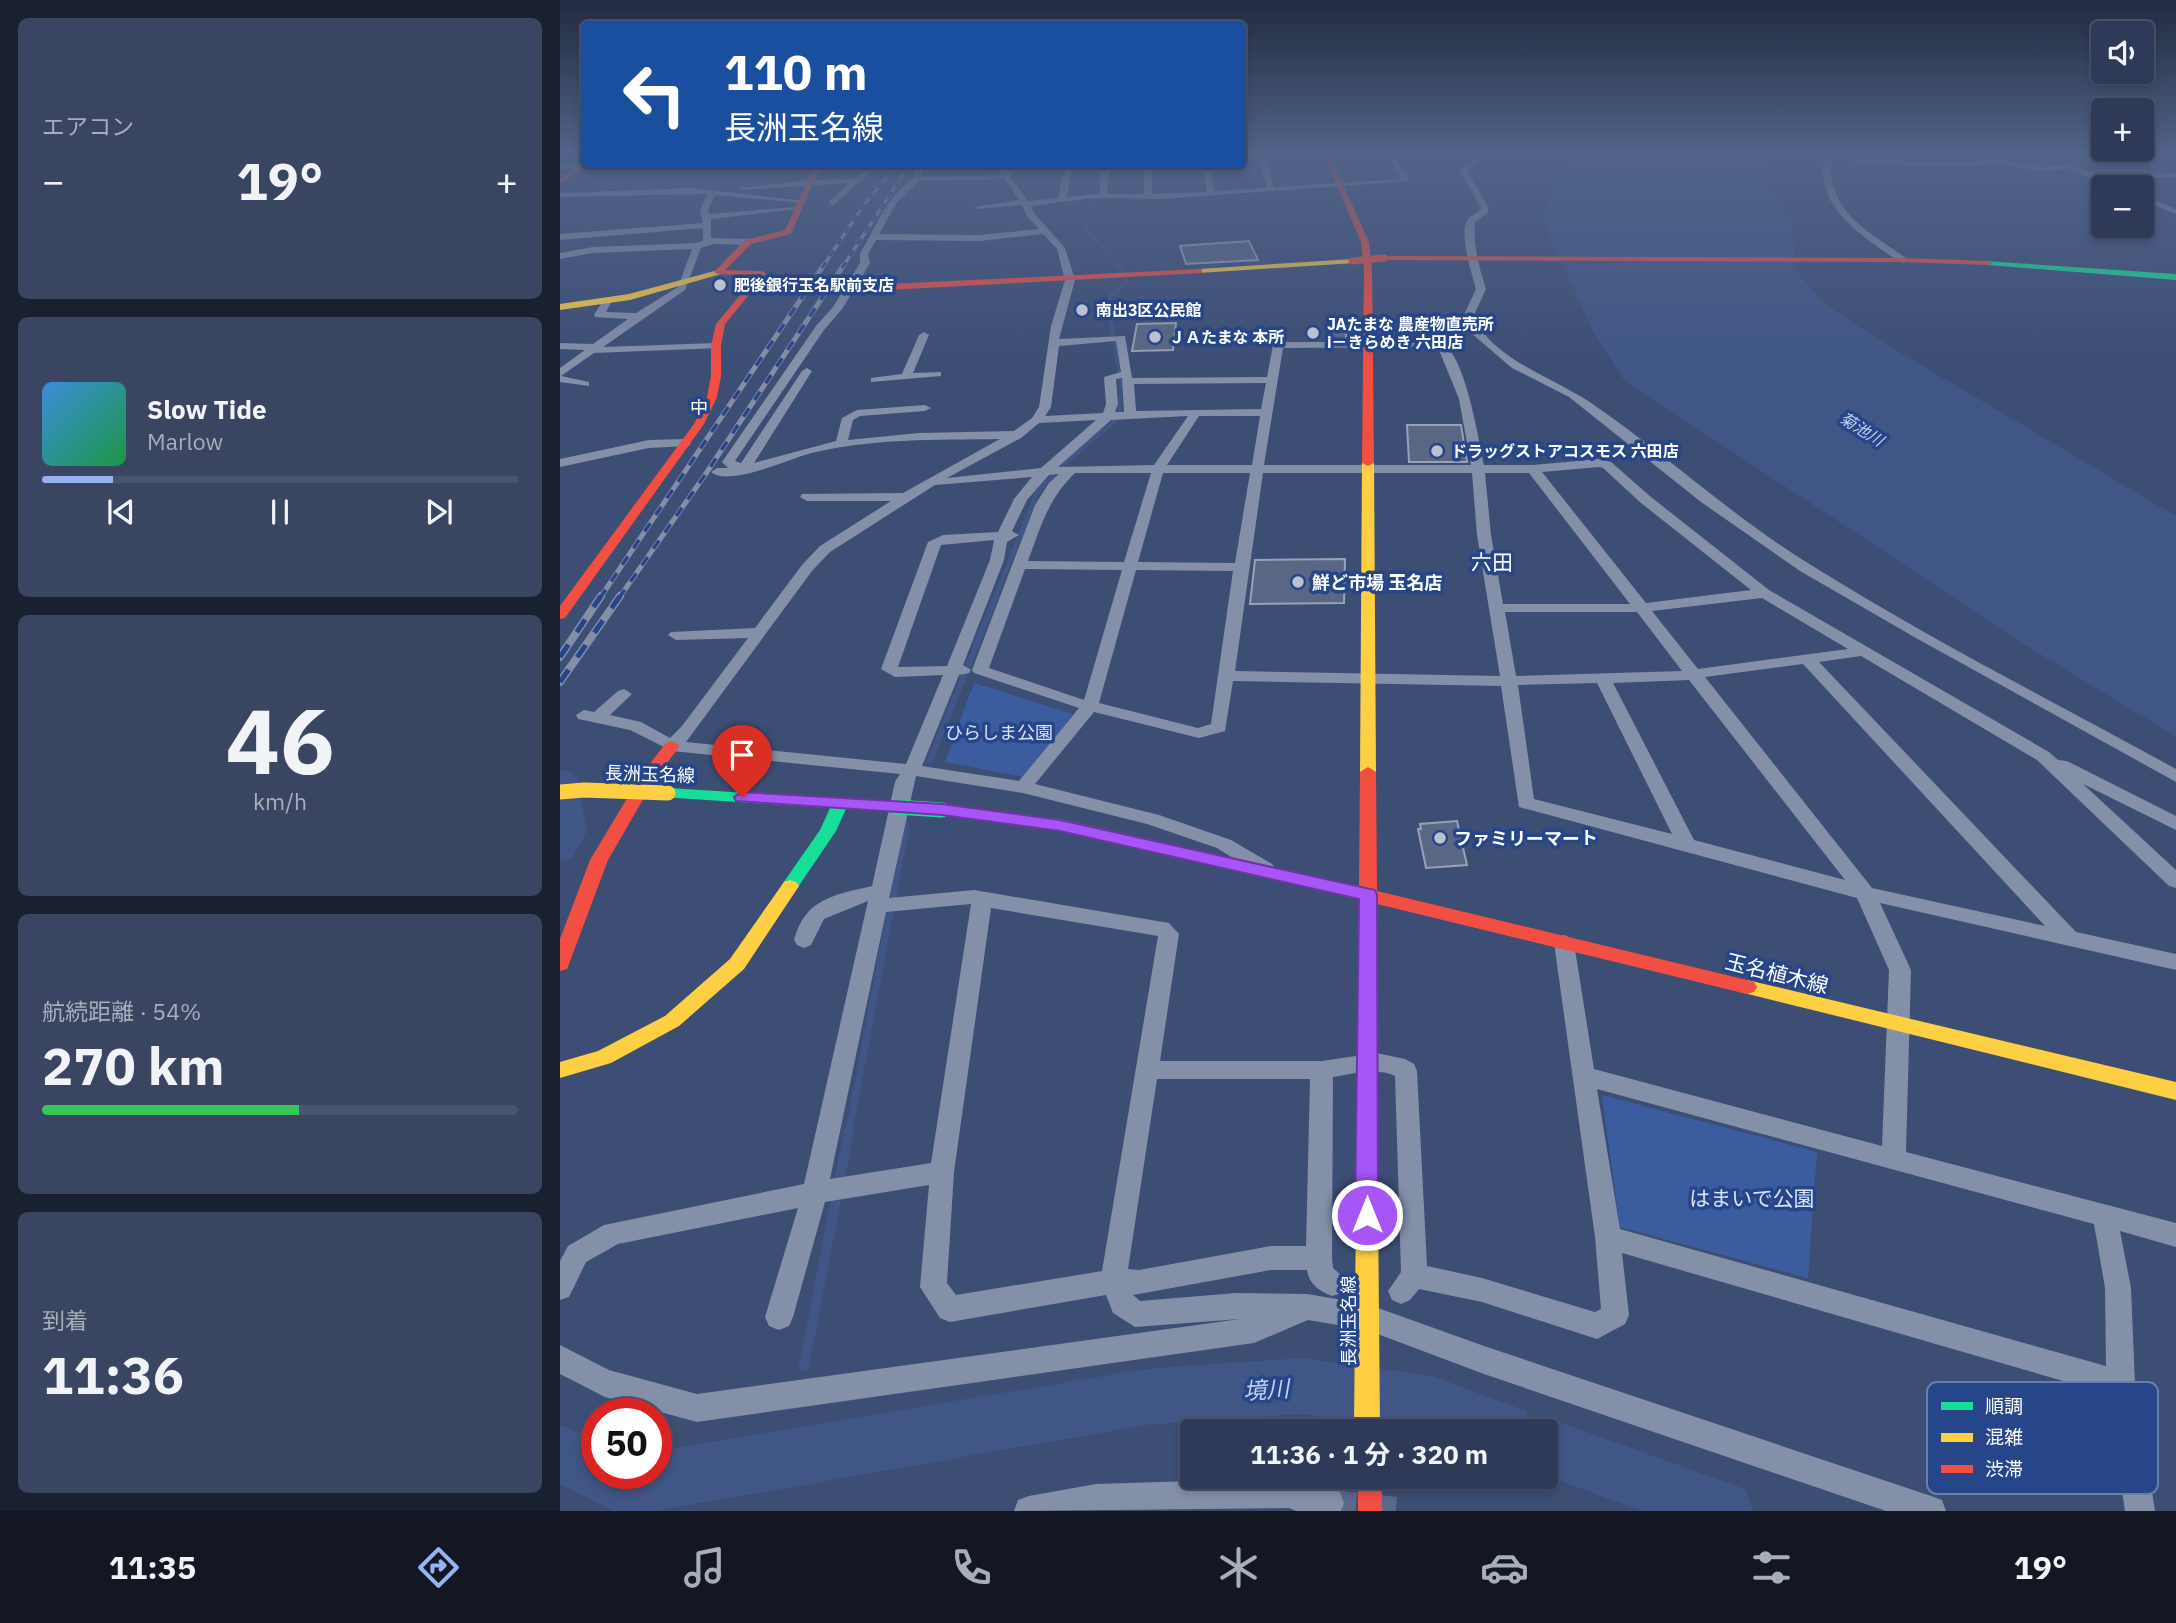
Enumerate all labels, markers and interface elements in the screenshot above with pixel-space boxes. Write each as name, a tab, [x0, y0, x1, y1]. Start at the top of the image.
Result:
map controls	[2091, 21, 2154, 238]
button: sound	[2091, 21, 2154, 84]
text: 110 m	[724, 40, 868, 103]
icon: left	[609, 49, 700, 140]
button: +	[2091, 98, 2154, 161]
text: 長洲玉名線	[724, 106, 884, 148]
text: エアコン	[42, 111, 134, 141]
text: 19°	[237, 147, 323, 214]
text: −	[42, 156, 65, 205]
text: +	[495, 156, 518, 205]
button: −	[2091, 175, 2154, 238]
place label: 肥後銀行玉名駅前支店	[734, 275, 894, 295]
marker: 肥後銀行玉名駅前支店	[712, 277, 728, 293]
place label: 南出3区公民館	[1096, 300, 1202, 320]
marker: 南出3区公民館	[1074, 302, 1090, 318]
place label: JAたまな 農産物直売所 i－きらめき 六田店	[1327, 314, 1494, 352]
marker: JAたまな 農産物直売所 i－きらめき 六田店	[1305, 325, 1321, 341]
place label: ＪＡたまな 本所	[1169, 327, 1284, 347]
marker: ＪＡたまな 本所	[1147, 329, 1163, 345]
text: Slow Tide	[147, 392, 267, 426]
district label: 中	[690, 396, 708, 419]
water label: 菊池川	[1836, 408, 1889, 451]
text: Marlow	[147, 426, 223, 456]
place label: ドラッグストアコスモス 六田店	[1451, 441, 1679, 461]
marker: ドラッグストアコスモス 六田店	[1429, 443, 1445, 459]
icon: previous	[102, 493, 140, 531]
icon: pause	[261, 493, 299, 531]
icon: next	[420, 493, 458, 531]
district label: 六田	[1471, 548, 1513, 576]
place label: 鮮ど市場 玉名店	[1312, 571, 1442, 594]
marker: 鮮ど市場 玉名店	[1290, 574, 1306, 590]
text: 46	[225, 681, 335, 799]
park label: ひらしま公園	[945, 721, 1053, 744]
pin	[712, 725, 772, 797]
icon: arrive	[723, 736, 761, 774]
street label: 長洲玉名線	[605, 761, 695, 787]
text: km/h	[253, 786, 307, 816]
place label: ファミリーマート	[1454, 827, 1598, 850]
marker: ファミリーマート	[1432, 830, 1448, 846]
street label: 玉名植木線	[1723, 947, 1831, 999]
text: 航続距離 · 54%	[42, 996, 201, 1026]
text: 270 km	[42, 1032, 224, 1099]
position arrow	[1330, 1178, 1404, 1252]
park label: はまいで公園	[1689, 1184, 1815, 1212]
street label: 長洲玉名線	[1337, 1276, 1360, 1366]
text: 到着	[42, 1305, 88, 1335]
text: 11:36	[42, 1341, 184, 1408]
water label: 境川	[1242, 1372, 1293, 1406]
legend	[1927, 1382, 2158, 1494]
text: 順調	[1985, 1394, 2023, 1418]
speed limit sign: 50	[581, 1398, 672, 1489]
text: 混雑	[1985, 1425, 2023, 1449]
text: 11:36 · 1 分 · 320 m	[1250, 1437, 1488, 1471]
text: 渋滞	[1985, 1457, 2023, 1481]
icon: directions	[414, 1543, 463, 1592]
icon: music	[680, 1543, 729, 1592]
icon: phone	[947, 1543, 996, 1592]
icon: climate	[1214, 1543, 1263, 1592]
icon: car	[1480, 1543, 1529, 1592]
icon: filters	[1747, 1543, 1796, 1592]
text: 11:35	[109, 1546, 196, 1588]
text: 19°	[2014, 1546, 2067, 1588]

